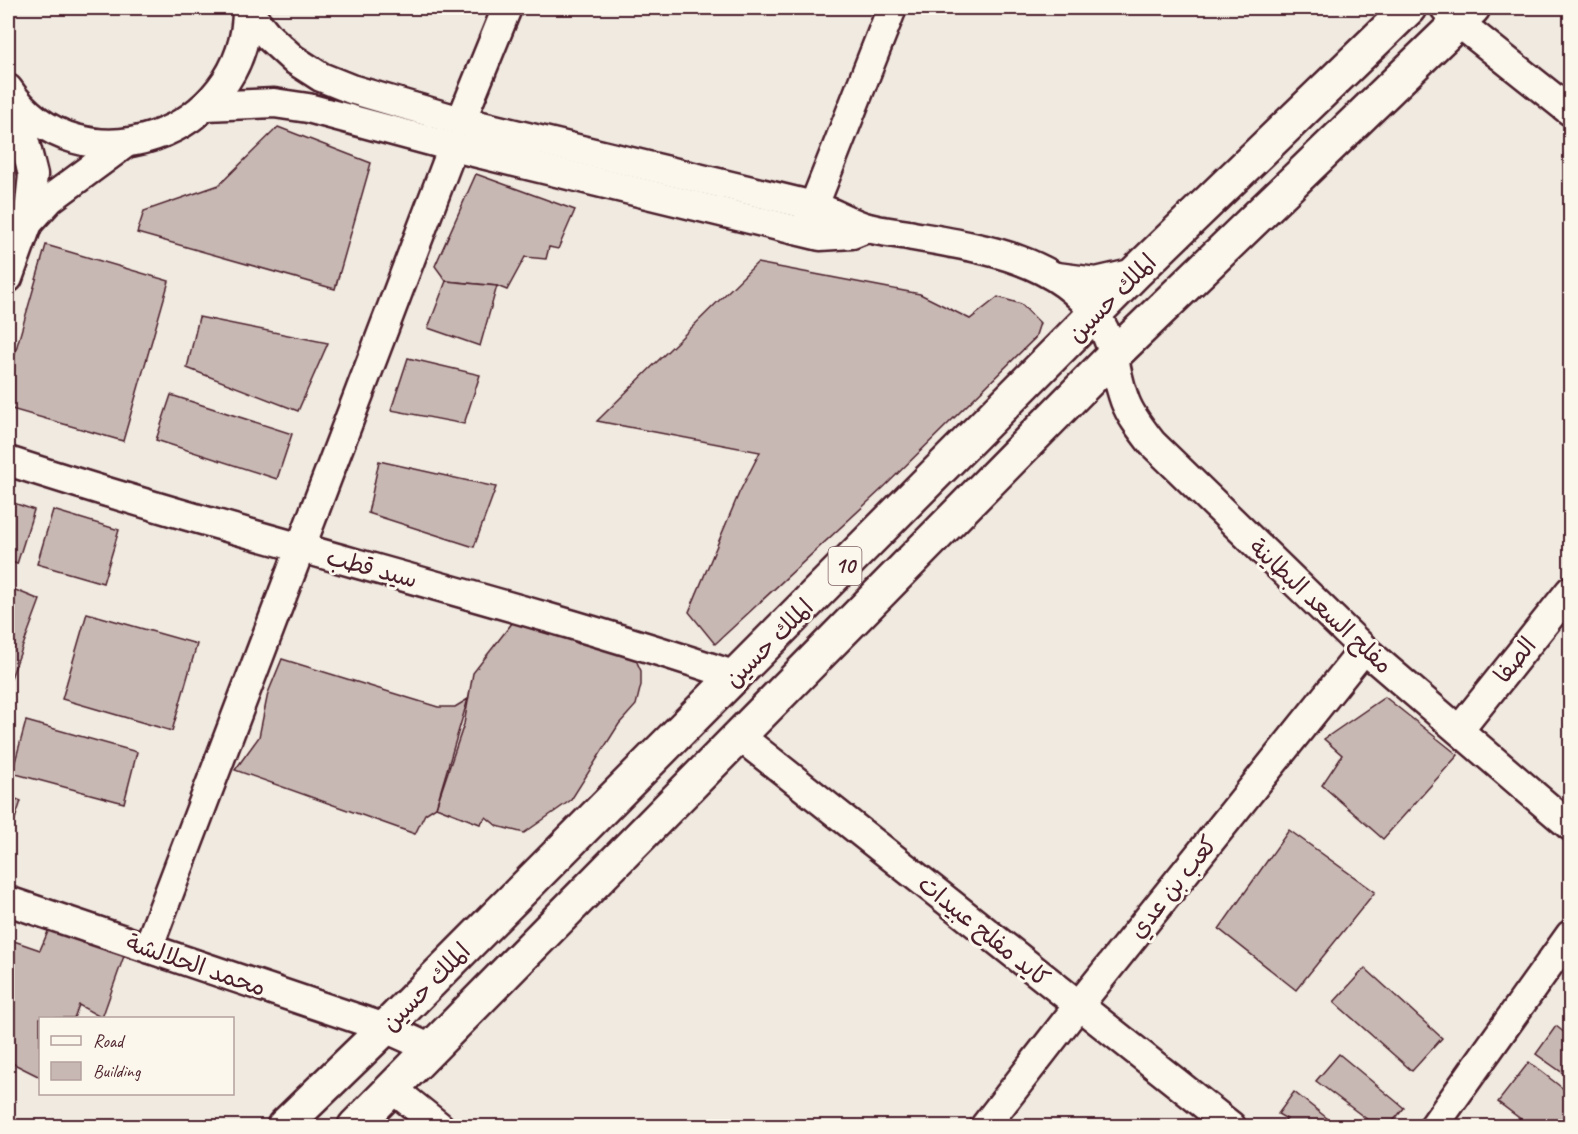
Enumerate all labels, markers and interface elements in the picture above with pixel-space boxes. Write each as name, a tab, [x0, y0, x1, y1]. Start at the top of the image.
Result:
street label: الملك حسين	[1061, 247, 1163, 349]
street label: مفلح السعد البطاينة	[1242, 532, 1399, 681]
street label: سيد قطب	[323, 541, 421, 595]
road number: 10	[828, 547, 862, 585]
street label: الملك حسين	[718, 592, 820, 694]
street label: الصفا	[1487, 631, 1543, 689]
street label: كعب بن عدي	[1122, 830, 1225, 946]
street label: كايد مفلح عبيدات	[911, 869, 1056, 994]
street label: محمد الحلالشة	[122, 927, 270, 1003]
street label: الملك حسين	[375, 936, 477, 1038]
legend	[39, 1017, 234, 1095]
text: Road	[93, 1030, 126, 1052]
text: Building	[93, 1060, 142, 1082]

